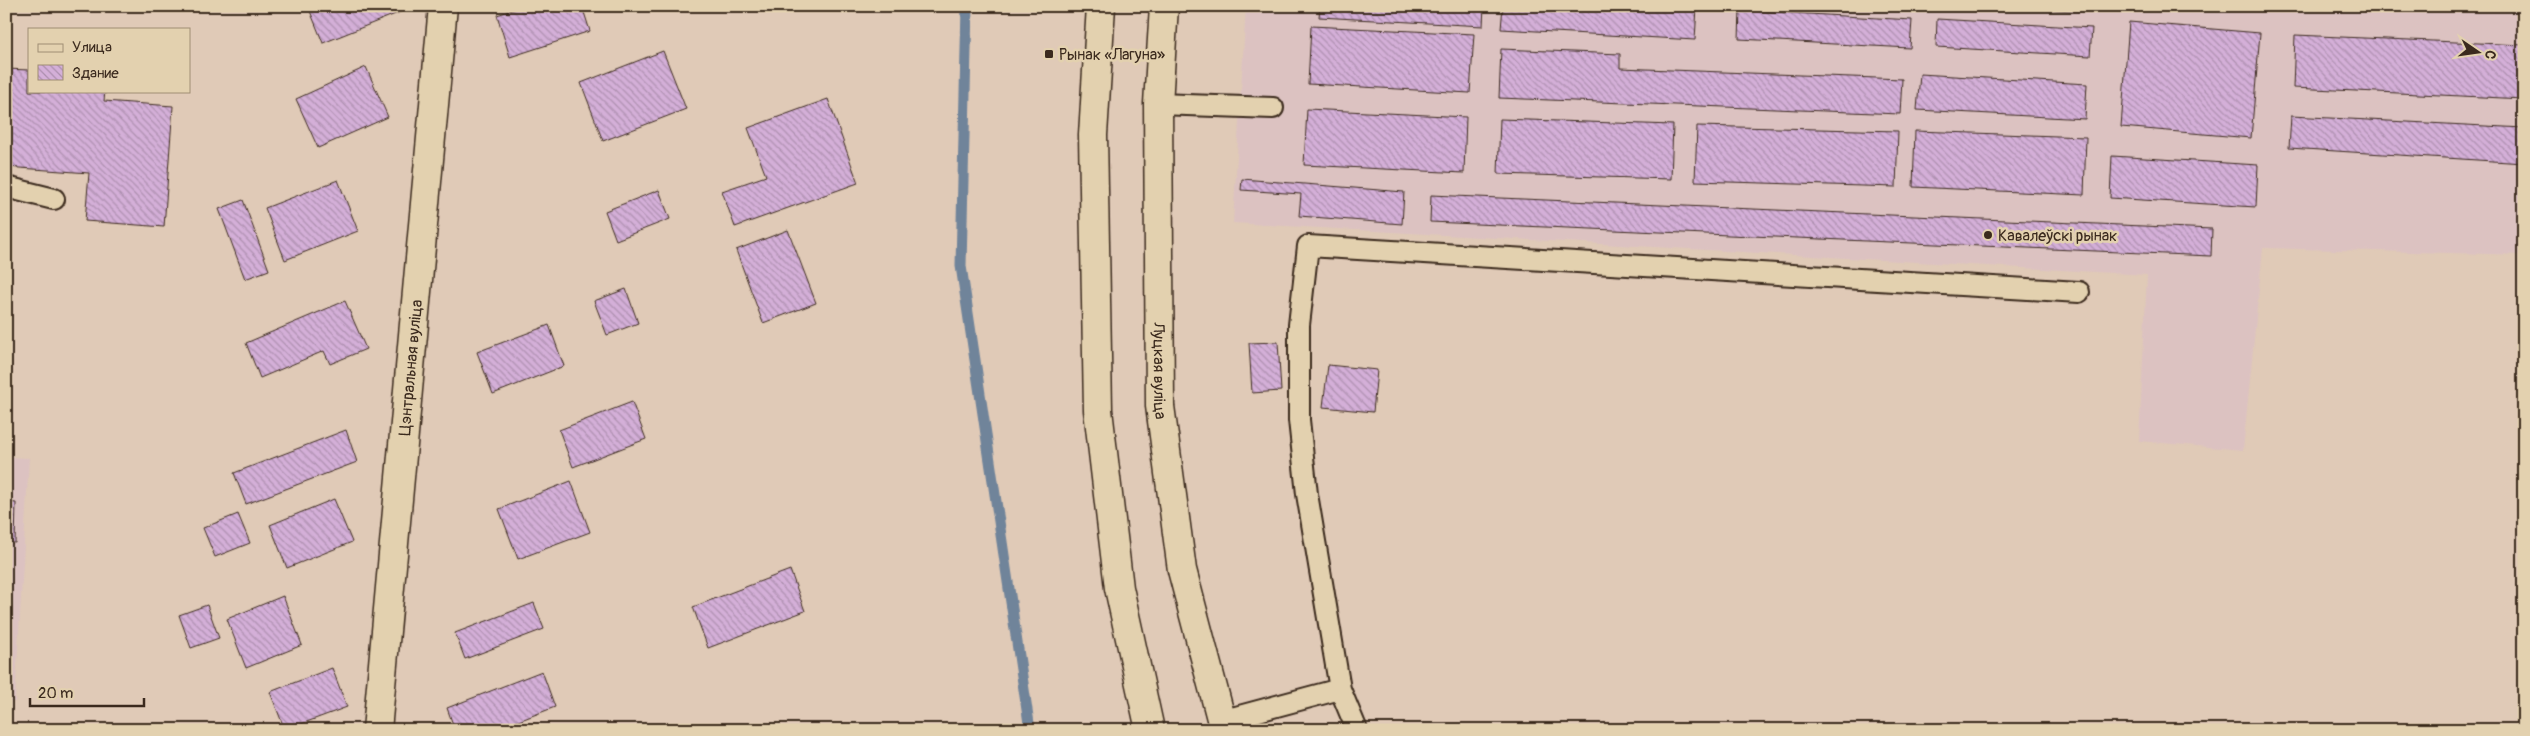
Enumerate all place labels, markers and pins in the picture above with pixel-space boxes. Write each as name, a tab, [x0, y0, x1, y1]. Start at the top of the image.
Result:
place label: Рынак «Лагуна»	[1059, 45, 1165, 65]
marker: Рынак «Лагуна»	[1043, 48, 1055, 60]
place label: Кавалеўскі рынак	[1998, 226, 2117, 246]
marker: Кавалеўскі рынак	[1982, 229, 1994, 241]

